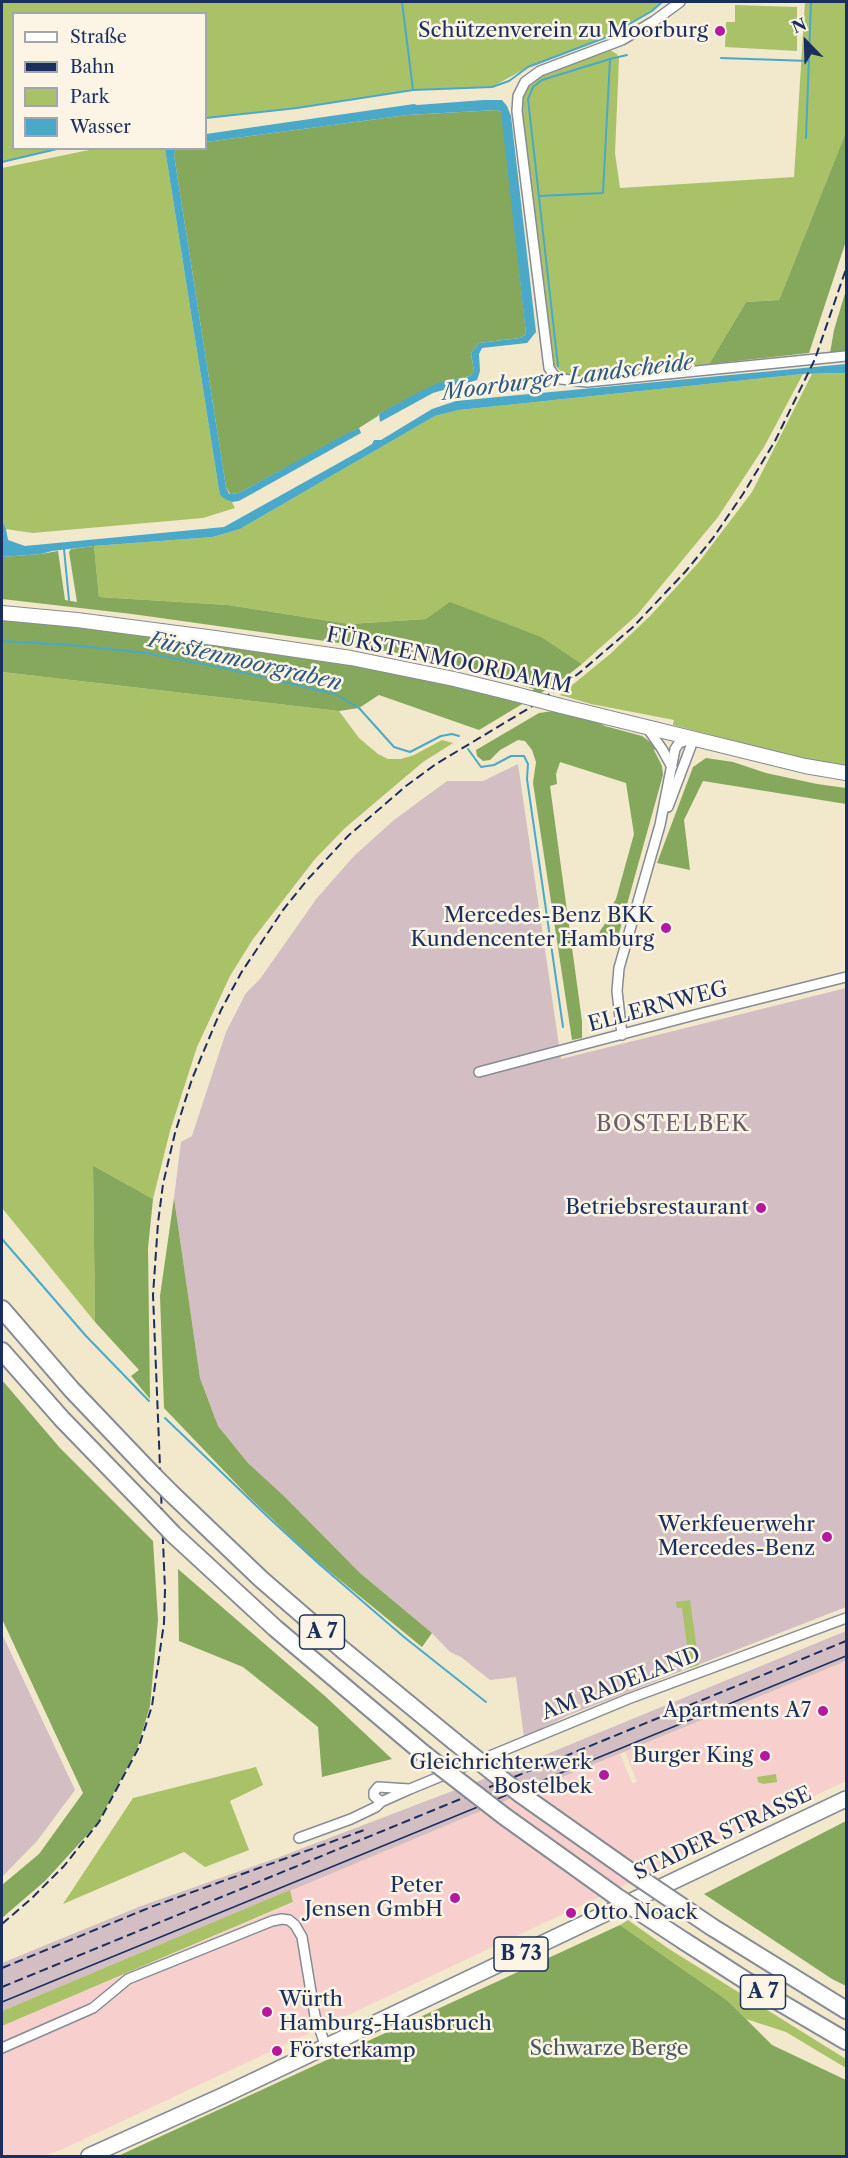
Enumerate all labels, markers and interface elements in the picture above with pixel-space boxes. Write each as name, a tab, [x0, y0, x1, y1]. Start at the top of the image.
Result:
legend	[12, 12, 207, 150]
north arrow	[776, 12, 836, 72]
text: N	[789, 14, 809, 37]
place label: Schützenverein zu Moorburg	[418, 18, 708, 44]
marker: Schützenverein zu Moorburg	[713, 24, 727, 38]
text: Straße	[70, 26, 127, 48]
text: Bahn	[70, 56, 115, 78]
text: Park	[70, 86, 109, 108]
text: Wasser	[70, 116, 131, 138]
water label: Moorburger Landscheide	[441, 349, 695, 407]
street label: FÜRSTENMOORDAMM	[324, 623, 574, 699]
water label: Fürstenmoorgraben	[146, 627, 344, 697]
place label: Mercedes-Benz BKK Kundencenter Hamburg	[410, 903, 654, 953]
marker: Mercedes-Benz BKK Kundencenter Hamburg	[659, 921, 673, 935]
street label: ELLERNWEG	[585, 976, 731, 1038]
district label: BOSTELBEK	[596, 1112, 750, 1138]
place label: Betriebsrestaurant	[565, 1195, 749, 1221]
marker: Betriebsrestaurant	[754, 1201, 768, 1215]
place label: Werkfeuerwehr Mercedes-Benz	[658, 1512, 815, 1562]
marker: Werkfeuerwehr Mercedes-Benz	[820, 1530, 834, 1544]
road number: A 7	[300, 1615, 344, 1649]
street label: AM RADELAND	[538, 1642, 704, 1726]
place label: Apartments A7	[663, 1698, 811, 1724]
marker: Apartments A7	[816, 1704, 830, 1718]
place label: Burger King	[633, 1743, 753, 1769]
marker: Burger King	[758, 1749, 772, 1763]
place label: Gleichrichterwerk Bostelbek	[410, 1750, 592, 1800]
marker: Gleichrichterwerk Bostelbek	[597, 1768, 611, 1782]
street label: STADER STRASSE	[630, 1782, 816, 1886]
place label: Peter Jensen GmbH	[305, 1873, 443, 1923]
marker: Peter Jensen GmbH	[448, 1891, 462, 1905]
place label: Otto Noack	[583, 1900, 698, 1926]
marker: Otto Noack	[564, 1906, 578, 1920]
road number: B 73	[494, 1937, 548, 1971]
road number: A 7	[740, 1975, 786, 2009]
place label: Würth Hamburg-Hausbruch	[279, 1987, 492, 2037]
marker: Würth Hamburg-Hausbruch	[260, 2005, 274, 2019]
park label: Schwarze Berge	[529, 2036, 689, 2062]
place label: Försterkamp	[289, 2038, 416, 2064]
marker: Försterkamp	[270, 2044, 284, 2058]

